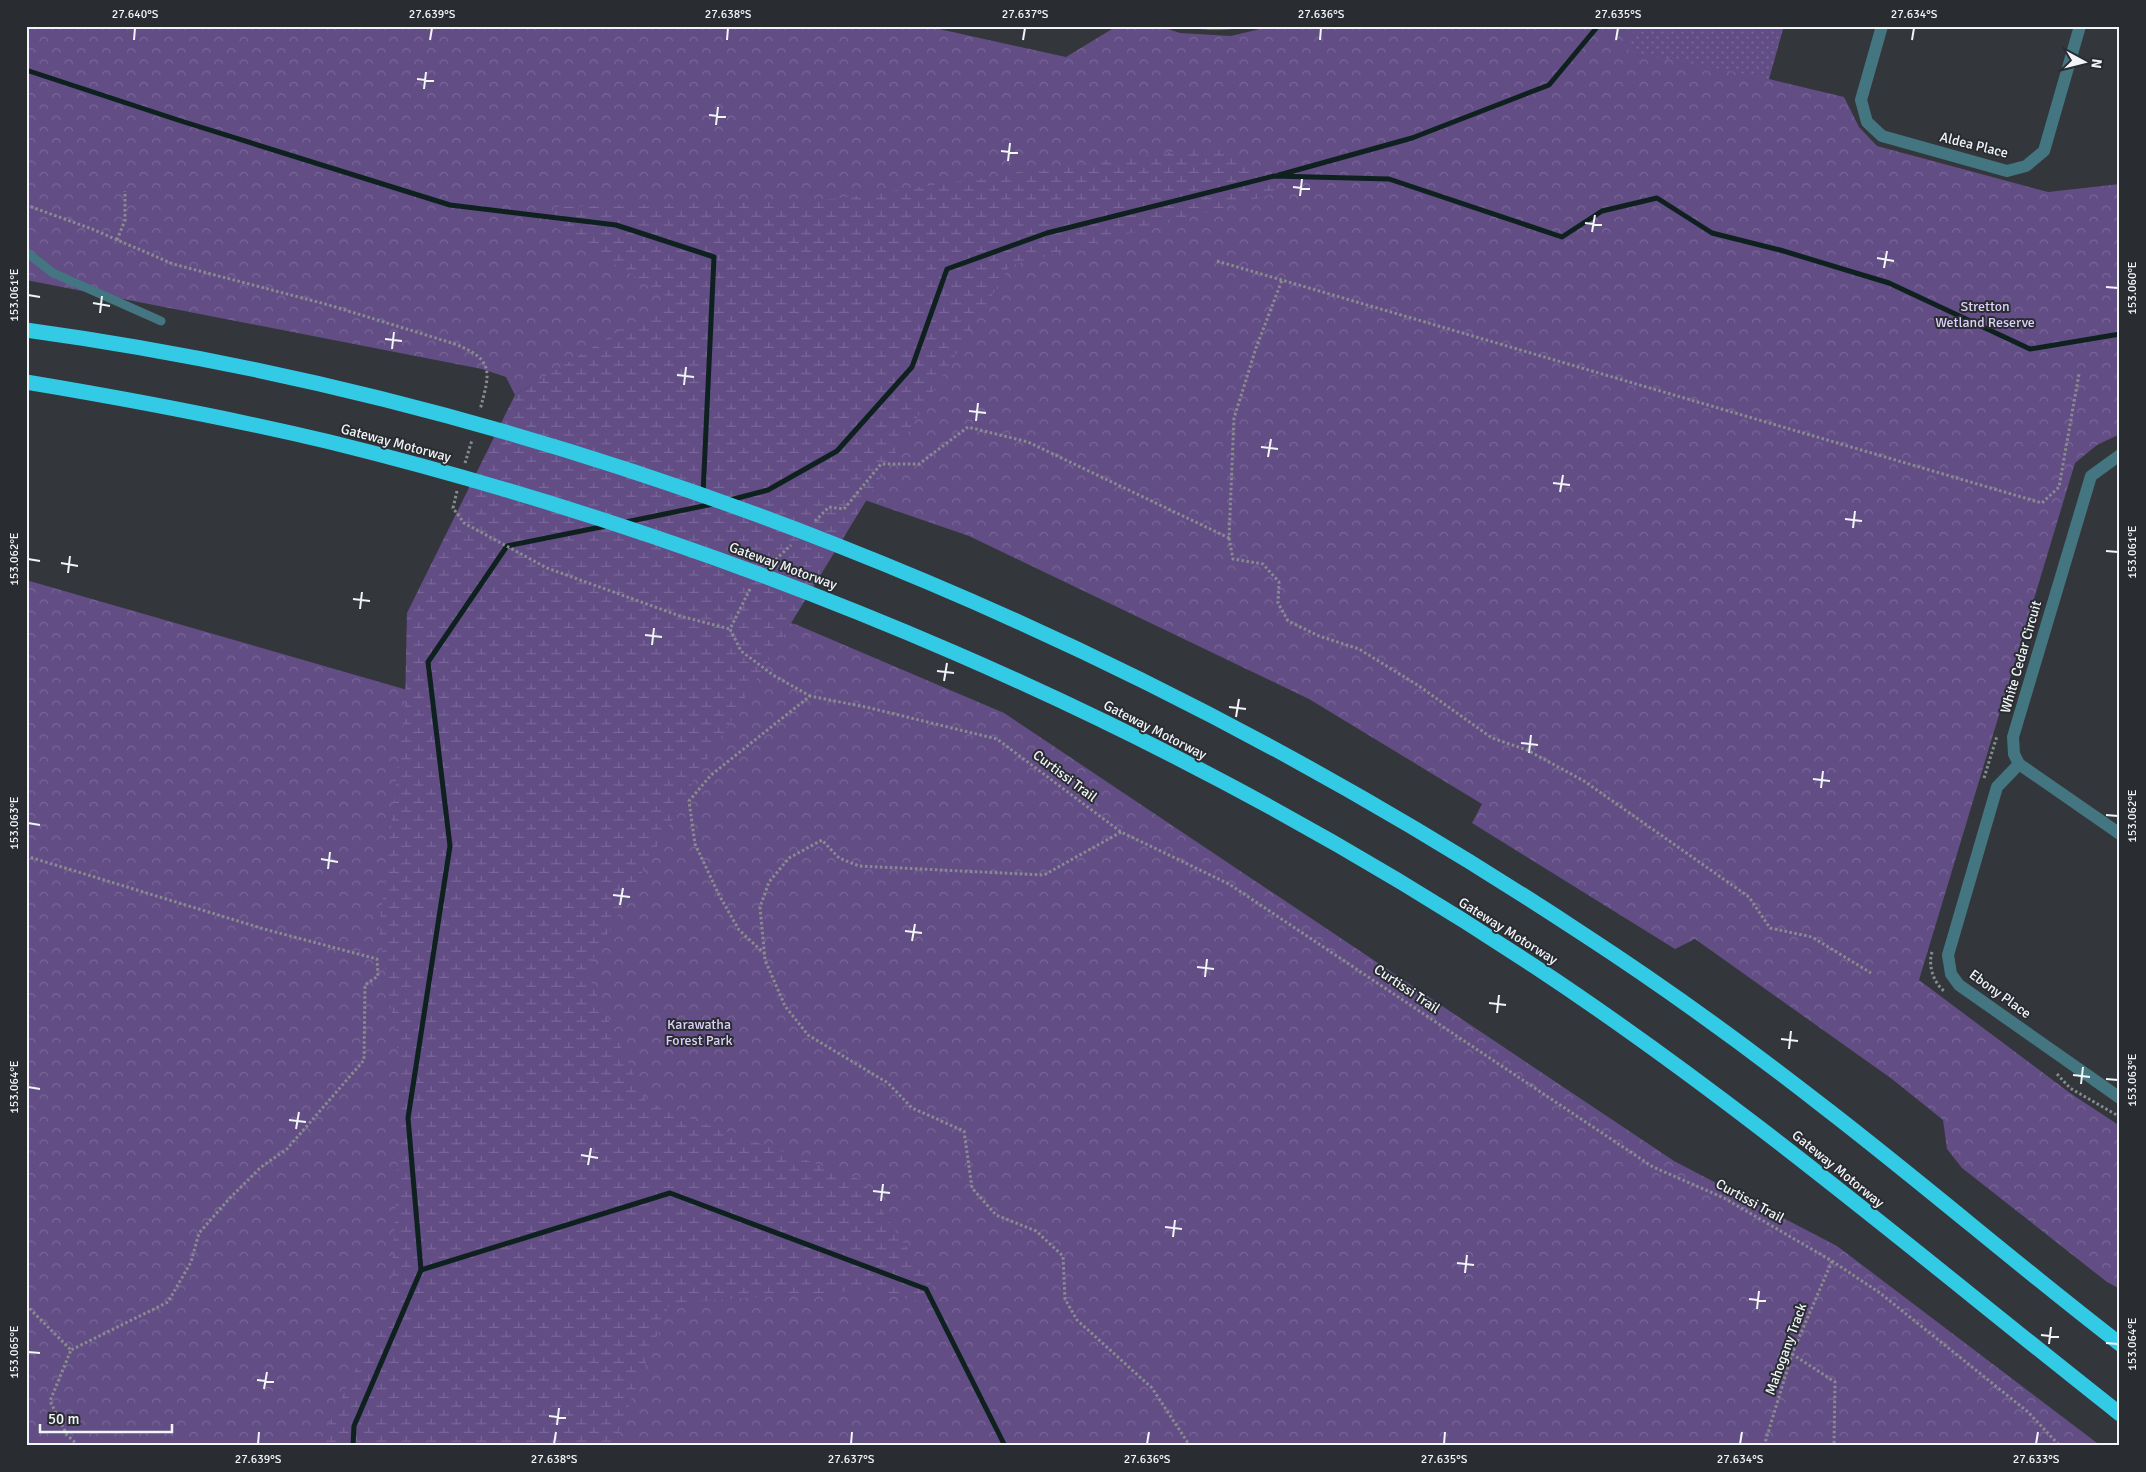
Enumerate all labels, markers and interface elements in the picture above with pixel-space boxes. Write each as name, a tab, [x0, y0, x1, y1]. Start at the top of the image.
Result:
text: 27.640°S	[112, 7, 159, 22]
text: 27.639°S	[409, 7, 456, 22]
text: 27.638°S	[705, 7, 752, 22]
text: 27.637°S	[1002, 7, 1049, 22]
text: 27.636°S	[1298, 7, 1345, 22]
text: 27.635°S	[1595, 7, 1642, 22]
text: 27.634°S	[1891, 7, 1938, 22]
north arrow	[2058, 38, 2108, 88]
text: N	[2087, 58, 2105, 69]
street label: Aldea Place	[1938, 128, 2010, 162]
text: 153.060°E	[2125, 261, 2140, 315]
text: 153.061°E	[7, 268, 22, 322]
park label: Stretton Wetland Reserve	[1935, 298, 2035, 331]
street label: Gateway Motorway	[339, 420, 453, 466]
text: 153.061°E	[2125, 525, 2140, 579]
text: 153.062°E	[7, 532, 22, 586]
street label: Gateway Motorway	[727, 539, 840, 594]
street label: White Cedar Circuit	[1997, 599, 2045, 715]
street label: Gateway Motorway	[1101, 697, 1210, 764]
street label: Curtissi Trail	[1030, 746, 1100, 806]
text: 153.062°E	[2125, 789, 2140, 843]
text: 153.063°E	[7, 796, 22, 850]
street label: Gateway Motorway	[1455, 894, 1561, 969]
street label: Curtissi Trail	[1371, 961, 1443, 1017]
street label: Ebony Place	[1966, 966, 2034, 1022]
park label: Karawatha Forest Park	[665, 1016, 733, 1049]
text: 153.063°E	[2125, 1053, 2140, 1107]
text: 153.064°E	[7, 1060, 22, 1114]
street label: Gateway Motorway	[1789, 1127, 1888, 1212]
street label: Curtissi Trail	[1713, 1175, 1787, 1227]
street label: Mahogany Track	[1761, 1301, 1811, 1397]
text: 153.064°E	[2125, 1317, 2140, 1371]
text: 153.065°E	[7, 1325, 22, 1379]
scale bar	[40, 1402, 172, 1434]
text: 50 m	[48, 1410, 79, 1428]
text: 27.639°S	[235, 1452, 282, 1467]
text: 27.638°S	[531, 1452, 578, 1467]
text: 27.637°S	[828, 1452, 875, 1467]
text: 27.636°S	[1124, 1452, 1171, 1467]
text: 27.635°S	[1421, 1452, 1468, 1467]
text: 27.634°S	[1717, 1452, 1764, 1467]
text: 27.633°S	[2013, 1452, 2060, 1467]

